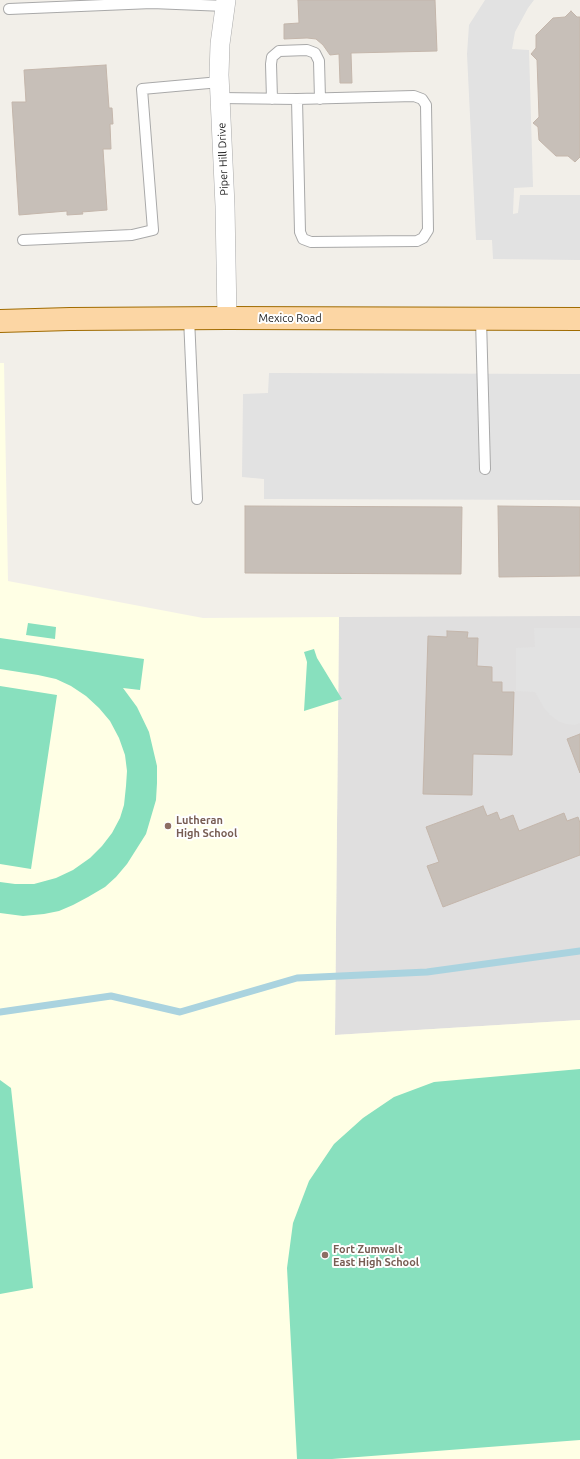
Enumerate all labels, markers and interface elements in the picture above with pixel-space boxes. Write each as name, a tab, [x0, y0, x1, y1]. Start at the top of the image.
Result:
street label: Piper Hill Drive	[215, 122, 231, 196]
street label: Mexico Road	[258, 311, 322, 325]
place label: Lutheran High School	[176, 813, 237, 839]
marker: Lutheran High School	[163, 821, 173, 831]
place label: Fort Zumwalt East High School	[333, 1242, 419, 1268]
marker: Fort Zumwalt East High School	[320, 1250, 330, 1260]

